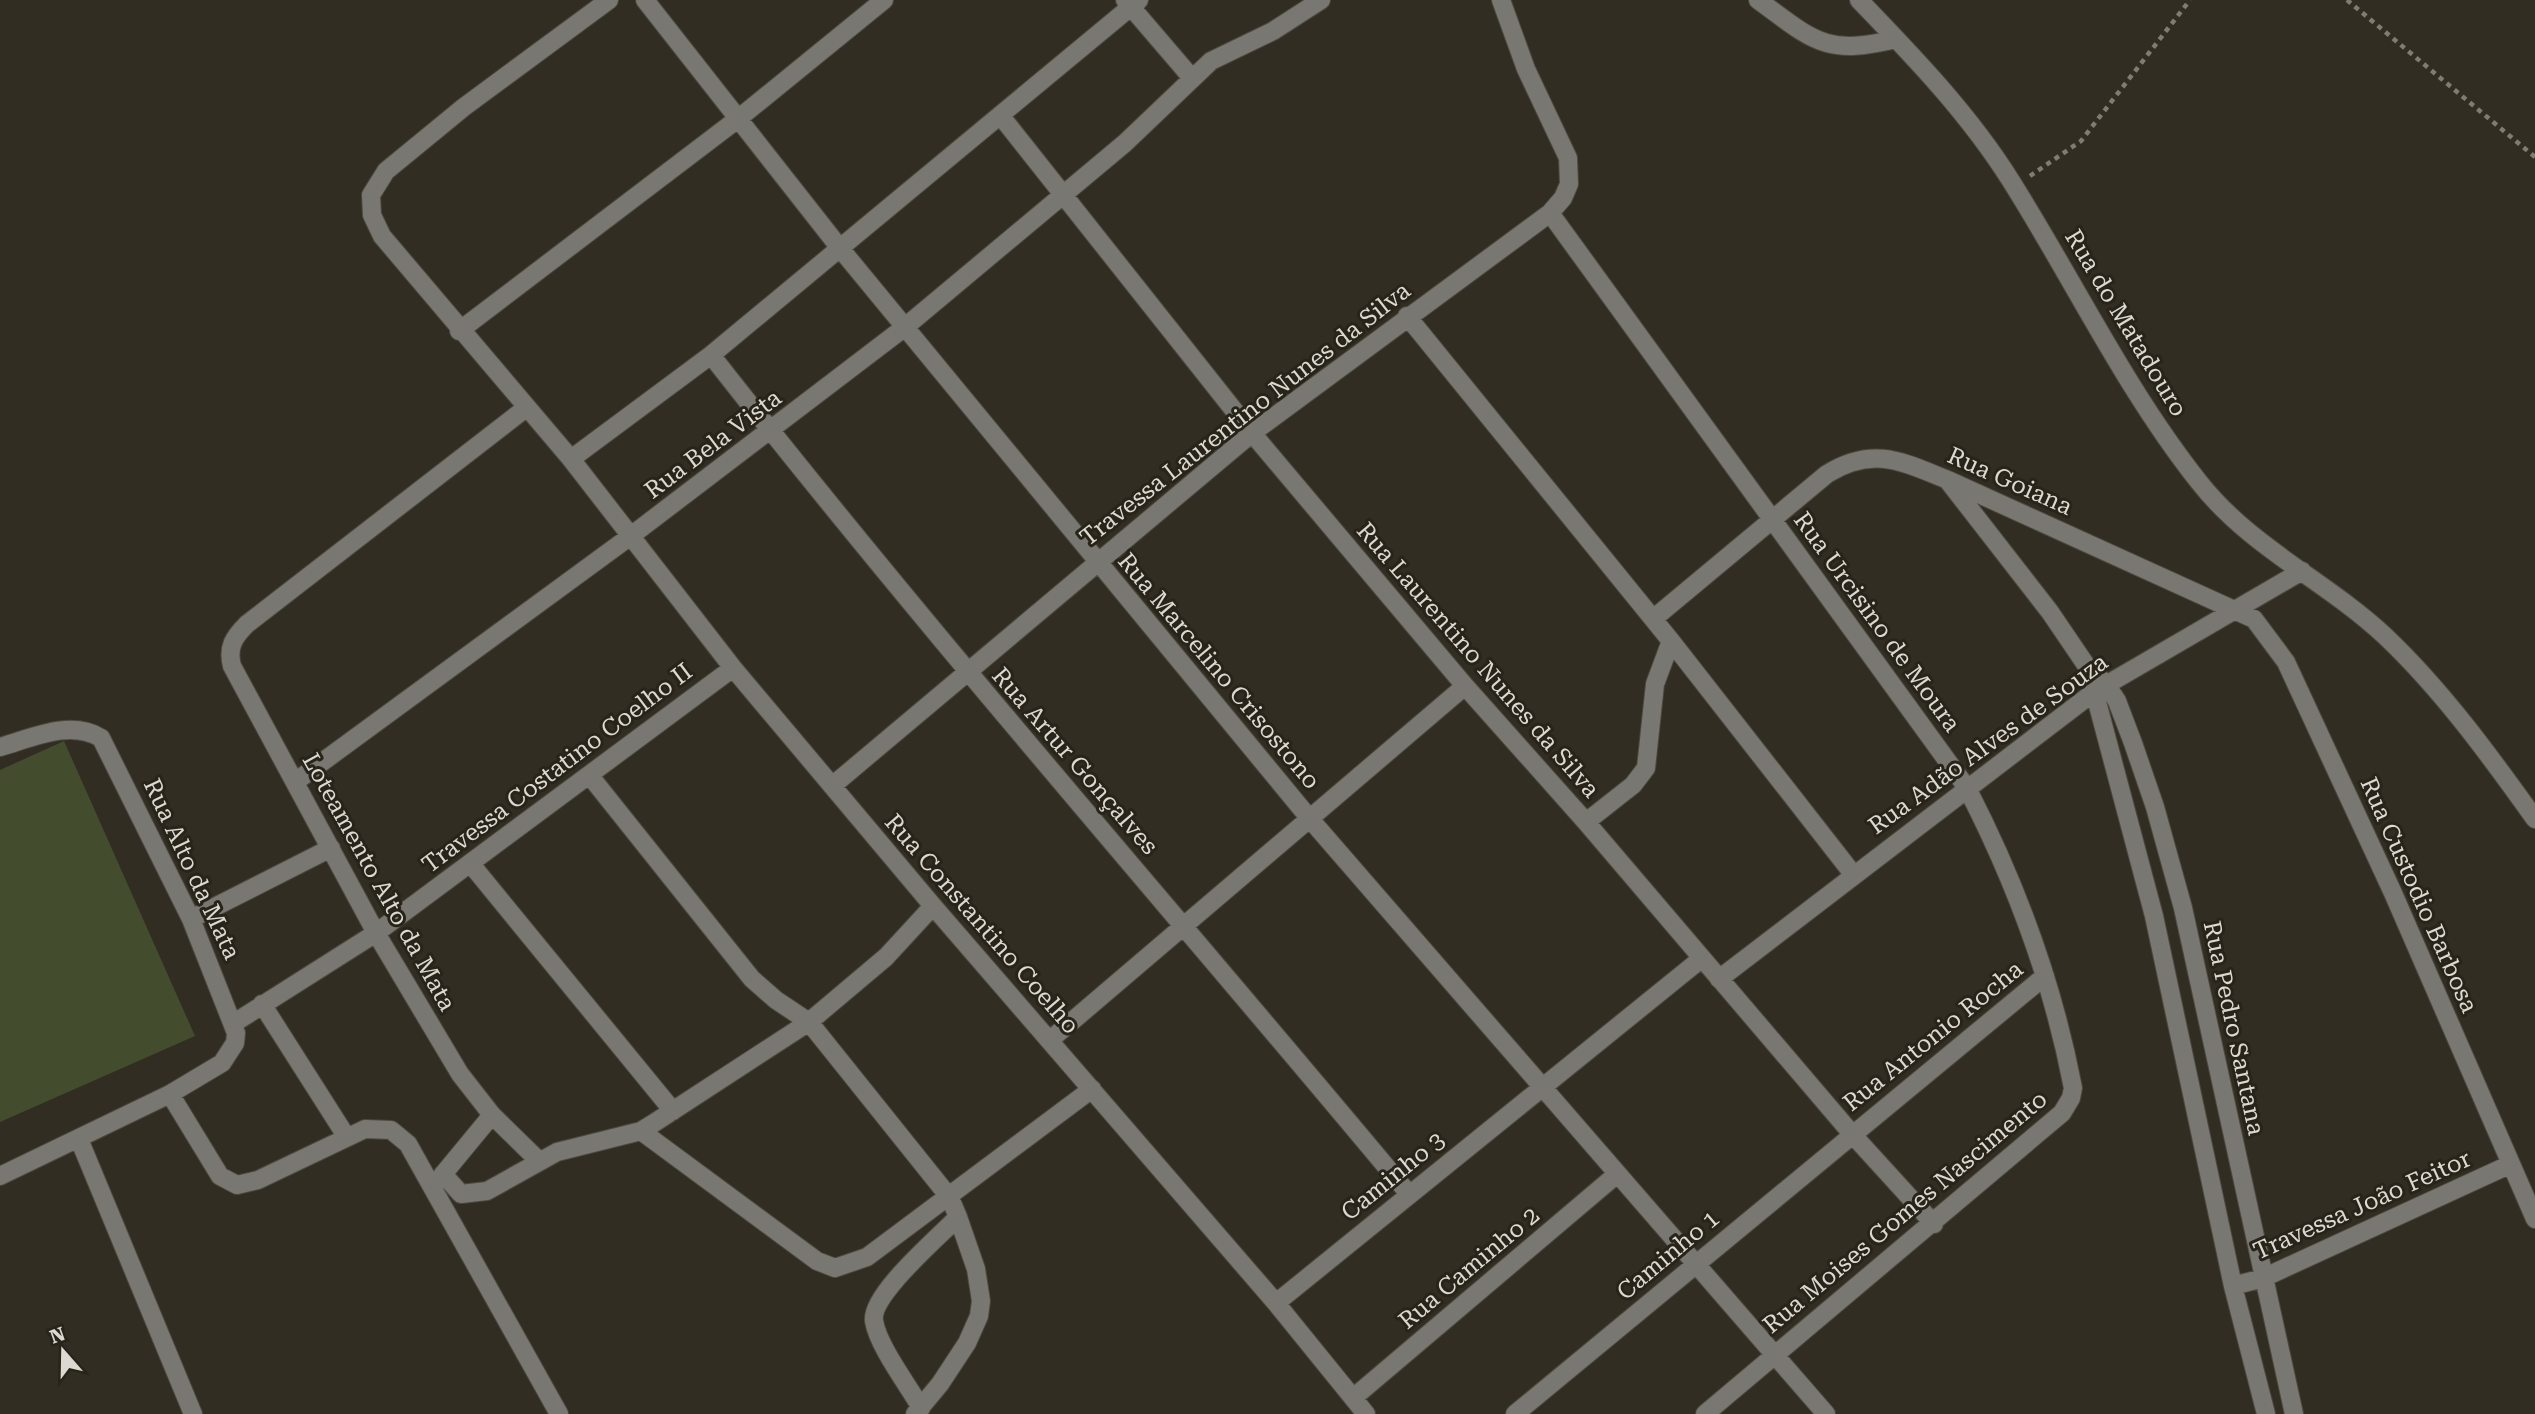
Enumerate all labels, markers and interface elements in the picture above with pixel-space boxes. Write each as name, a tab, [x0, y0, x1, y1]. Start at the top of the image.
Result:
street label: Rua do Matadouro	[2059, 225, 2193, 421]
street label: Travessa Laurentino Nunes da Silva	[1074, 276, 1416, 552]
street label: Rua Bela Vista	[639, 384, 787, 504]
street label: Rua Goiana	[1943, 441, 2077, 521]
street label: Rua Urcisino de Moura	[1788, 507, 1966, 737]
street label: Rua Laurentino Nunes da Silva	[1351, 517, 1605, 803]
street label: Rua Marcelino Crisostono	[1112, 547, 1326, 795]
street label: Rua Adão Alves de Souza	[1863, 648, 2113, 840]
street label: Travessa Costatino Coelho II	[416, 657, 698, 879]
street label: Rua Artur Gonçalves	[986, 662, 1164, 860]
street label: Loteamento Alto da Mata	[296, 748, 462, 1016]
street label: Rua Custodio Barbosa	[2354, 773, 2484, 1017]
street label: Rua Alto da Mata	[138, 774, 246, 964]
street label: Rua Constantino Coelho	[879, 808, 1085, 1040]
street label: Rua Pedro Santana	[2198, 918, 2270, 1138]
street label: Rua Antonio Rocha	[1838, 955, 2028, 1117]
street label: Rua Moises Gomes Nascimento	[1757, 1085, 2053, 1339]
street label: Caminho 3	[1336, 1126, 1450, 1226]
street label: Travessa João Feitor	[2249, 1144, 2475, 1266]
street label: Rua Caminho 2	[1393, 1201, 1545, 1335]
street label: Caminho 1	[1611, 1204, 1725, 1306]
north arrow	[28, 1316, 98, 1386]
text: N	[47, 1322, 69, 1349]

